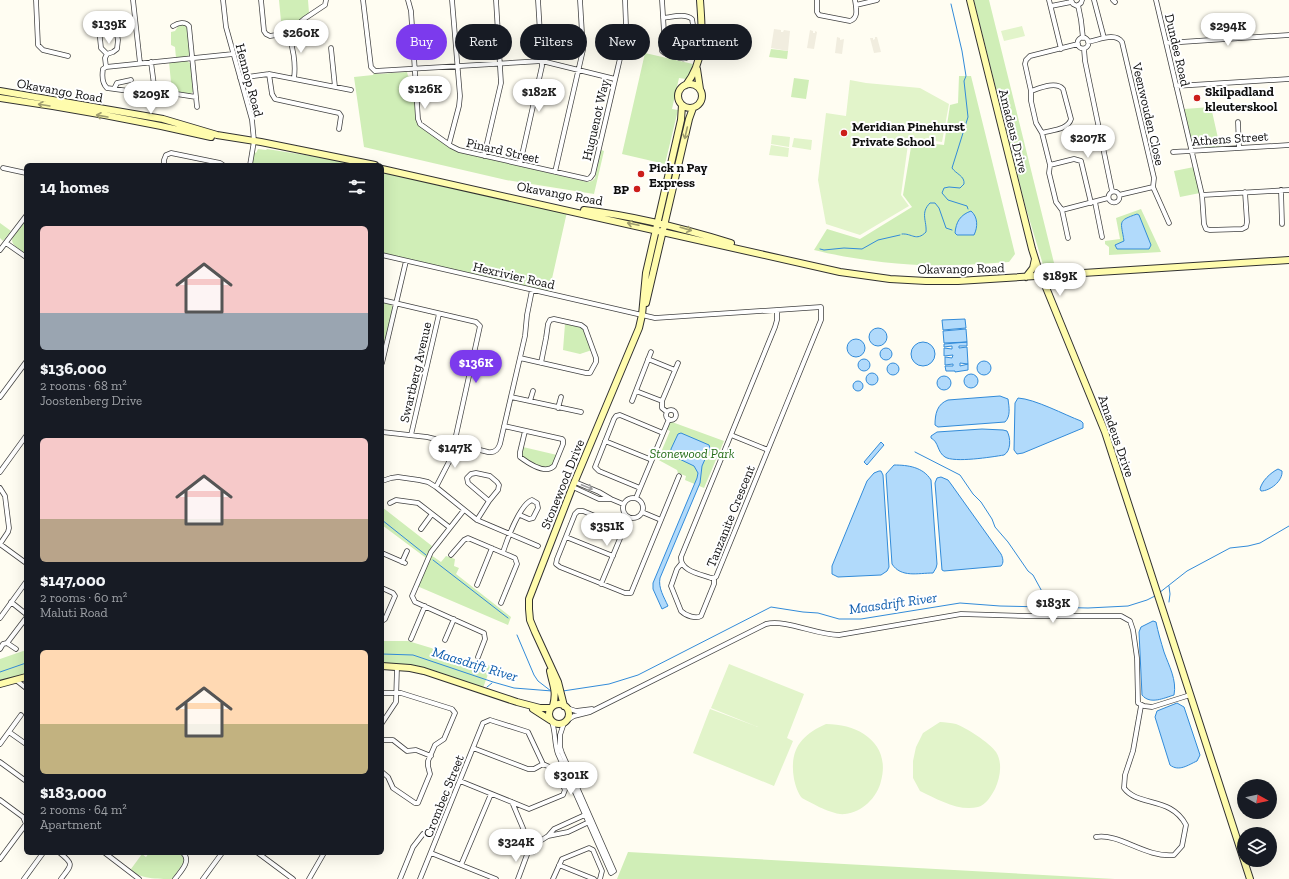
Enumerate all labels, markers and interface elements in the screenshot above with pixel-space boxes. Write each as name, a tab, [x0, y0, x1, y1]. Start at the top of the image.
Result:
pin: $139K	[81, 11, 137, 45]
street label: Dundee Road	[1162, 12, 1193, 88]
pin: $294K	[1200, 13, 1256, 47]
text: $139K	[92, 16, 126, 31]
text: $294K	[1210, 18, 1246, 33]
pin: $260K	[273, 20, 329, 54]
chip: Buy	[396, 24, 447, 60]
chip: Rent	[455, 24, 512, 60]
chip: Filters	[520, 24, 587, 60]
chip: New	[595, 24, 650, 60]
chip: Apartment	[658, 24, 752, 60]
text: $260K	[283, 25, 319, 40]
street label: Hennop Road	[233, 42, 266, 118]
street label: Veenwouden Close	[1129, 60, 1168, 167]
street label: Okavango Road	[16, 76, 104, 105]
pin: $126K	[397, 76, 453, 110]
street label: Huguenot Way	[579, 78, 612, 162]
pin: $182K	[511, 79, 567, 113]
pin: $209K	[123, 81, 179, 115]
text: $126K	[408, 81, 442, 96]
text: $182K	[522, 84, 556, 99]
place label: Skilpadland kleuterskool	[1205, 84, 1278, 114]
text: $209K	[133, 86, 169, 101]
street label: Amadeus Drive	[996, 88, 1031, 175]
marker: Skilpadland kleuterskool	[1192, 93, 1202, 103]
one-way arrow	[38, 101, 51, 109]
one-way arrow	[96, 112, 109, 120]
place label: Meridian Pinehurst Private School	[852, 119, 966, 149]
pin: $207K	[1060, 125, 1116, 159]
one-way arrow	[681, 126, 689, 139]
marker: Meridian Pinehurst Private School	[839, 128, 849, 138]
street label: Athens Street	[1191, 128, 1269, 149]
text: $207K	[1070, 130, 1106, 145]
street label: Pinard Street	[465, 135, 541, 166]
place label: Pick n Pay Express	[649, 160, 708, 190]
marker: Pick n Pay Express	[636, 169, 646, 179]
icon: filters	[346, 176, 368, 198]
text: 14 homes	[40, 177, 109, 197]
street label: Okavango Road	[516, 179, 604, 208]
place label: BP	[613, 182, 629, 197]
marker: BP	[632, 184, 642, 194]
one-way arrow	[627, 220, 640, 228]
one-way arrow	[679, 226, 692, 233]
icon: home	[168, 252, 240, 324]
street label: Hexrivier Road	[471, 259, 556, 292]
street label: Okavango Road	[917, 260, 1005, 277]
pin: $189K	[1032, 263, 1088, 297]
text: $189K	[1043, 268, 1077, 283]
street label: Swartberg Avenue	[397, 320, 434, 424]
pin: $136K	[448, 350, 504, 384]
text: $136K	[459, 355, 493, 370]
text: $136,000	[40, 358, 107, 378]
text: 2 rooms · 68 m²	[40, 378, 127, 393]
text: Joostenberg Drive	[40, 393, 142, 408]
street label: Amadeus Drive	[1095, 393, 1138, 479]
pin: $147K	[427, 435, 483, 469]
street label: Stonewood Drive	[538, 437, 587, 531]
text: $147K	[438, 440, 472, 455]
park label: Stonewood Park	[649, 446, 735, 461]
street label: Tanzanite Crescent	[703, 463, 758, 569]
icon: home	[168, 464, 240, 536]
one-way arrow	[580, 484, 592, 492]
pin: $351K	[579, 513, 635, 547]
text: $351K	[590, 518, 624, 533]
text: $147,000	[40, 570, 106, 590]
water label: Maasdrift River	[848, 589, 938, 618]
text: 2 rooms · 60 m²	[40, 590, 127, 605]
pin: $183K	[1025, 590, 1081, 624]
text: $183K	[1036, 595, 1070, 610]
text: Maluti Road	[40, 605, 108, 620]
water label: Maasdrift River	[430, 643, 520, 686]
icon: home	[168, 676, 240, 748]
street label: Crombec Street	[420, 752, 467, 840]
pin: $301K	[543, 762, 599, 796]
text: $301K	[554, 767, 588, 782]
north arrow	[1237, 779, 1277, 819]
map controls	[1237, 779, 1277, 867]
text: $183,000	[40, 782, 107, 802]
text: 2 rooms · 64 m²	[40, 802, 127, 817]
text: Apartment	[40, 817, 102, 832]
button: layers	[1237, 827, 1277, 867]
pin: $324K	[488, 829, 544, 863]
text: $324K	[498, 834, 534, 849]

